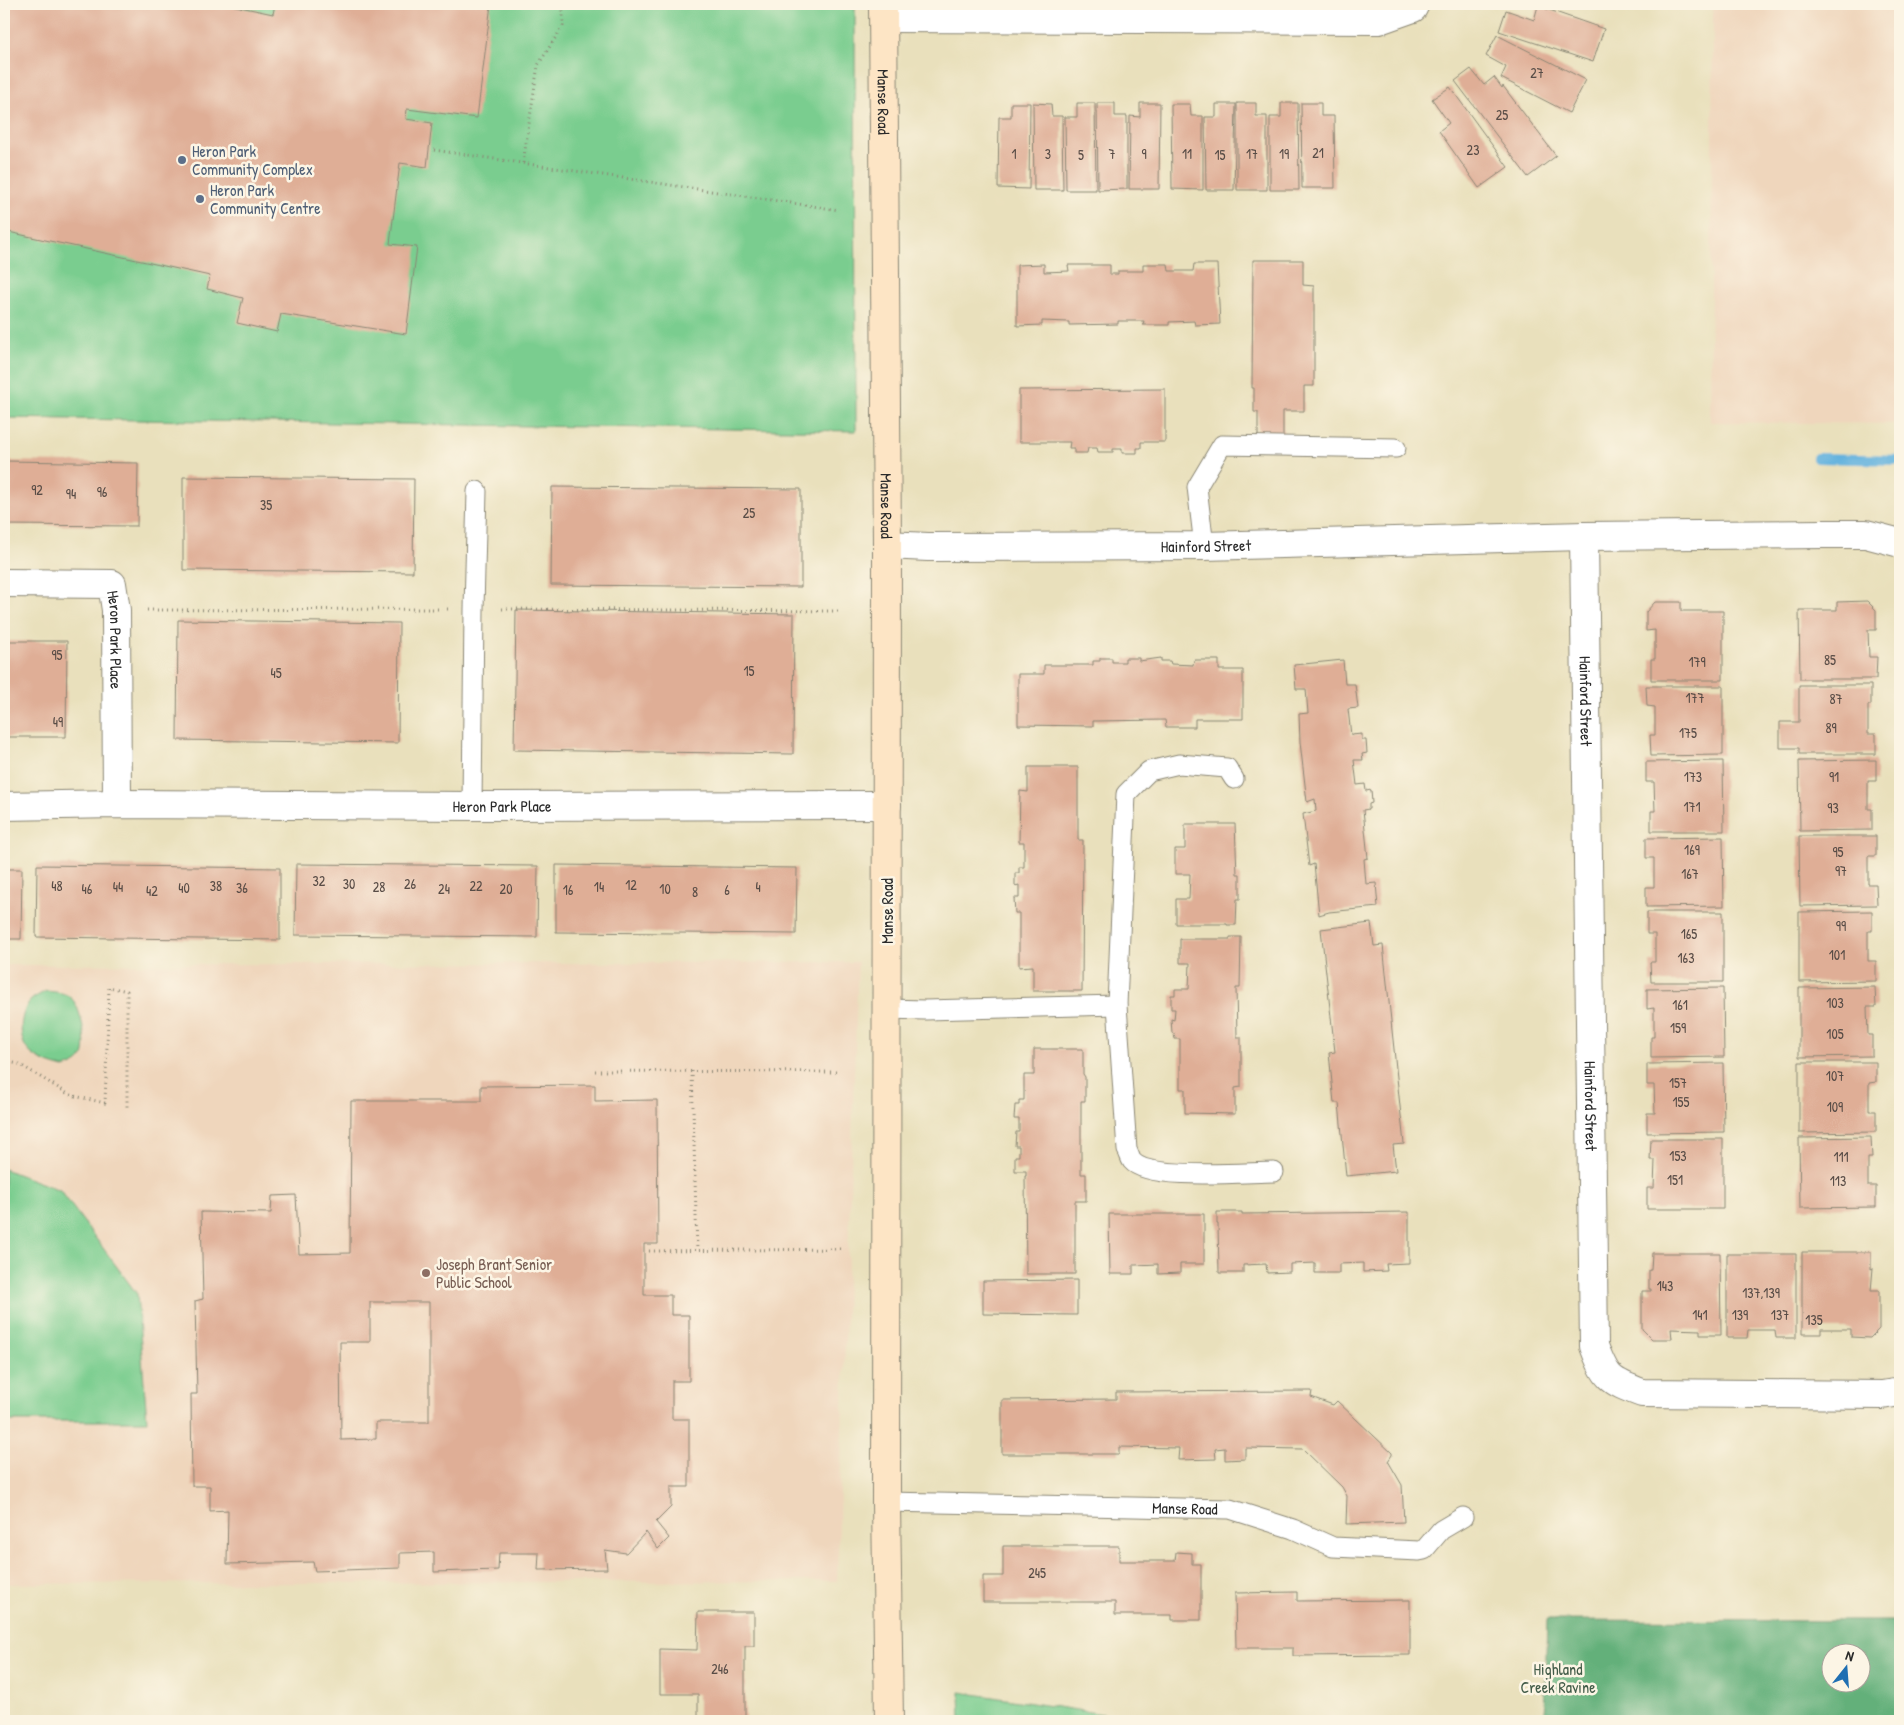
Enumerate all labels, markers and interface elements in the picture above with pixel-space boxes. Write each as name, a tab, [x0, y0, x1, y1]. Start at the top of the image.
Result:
house number: 27	[1530, 63, 1544, 82]
street label: Manse Road	[872, 69, 895, 135]
house number: 25	[1496, 105, 1508, 124]
place label: Heron Park Community Complex	[192, 140, 313, 180]
house number: 23	[1467, 140, 1479, 159]
house number: 21	[1312, 143, 1324, 162]
house number: 1	[1011, 144, 1017, 163]
house number: 3	[1045, 144, 1051, 163]
house number: 7	[1109, 144, 1116, 163]
house number: 9	[1141, 144, 1147, 163]
house number: 11	[1182, 144, 1192, 163]
house number: 17	[1246, 144, 1258, 163]
house number: 19	[1279, 144, 1289, 163]
house number: 5	[1078, 145, 1084, 164]
house number: 15	[1214, 145, 1226, 164]
marker: Heron Park Community Complex	[176, 154, 188, 166]
place label: Heron Park Community Centre	[210, 179, 321, 219]
marker: Heron Park Community Centre	[194, 193, 206, 205]
street label: Manse Road	[875, 473, 898, 539]
house number: 92	[31, 480, 43, 499]
house number: 96	[97, 482, 108, 501]
house number: 94	[66, 484, 76, 503]
house number: 35	[260, 495, 272, 514]
house number: 25	[743, 503, 755, 522]
street label: Hainford Street	[1161, 534, 1252, 557]
street label: Heron Park Place	[102, 589, 127, 690]
house number: 95	[51, 645, 63, 664]
house number: 85	[1824, 650, 1836, 669]
house number: 179	[1688, 652, 1706, 671]
street label: Hainford Street	[1574, 656, 1598, 747]
house number: 15	[743, 661, 755, 680]
house number: 45	[270, 663, 282, 682]
house number: 177	[1686, 688, 1705, 707]
house number: 87	[1830, 689, 1843, 708]
house number: 49	[53, 712, 63, 731]
house number: 89	[1825, 718, 1837, 737]
house number: 175	[1679, 723, 1697, 742]
house number: 173	[1684, 767, 1702, 786]
house number: 91	[1829, 767, 1839, 786]
street label: Heron Park Place	[453, 795, 552, 817]
house number: 171	[1683, 797, 1701, 816]
house number: 93	[1827, 798, 1839, 817]
house number: 169	[1684, 840, 1700, 859]
house number: 95	[1832, 842, 1844, 861]
house number: 97	[1835, 861, 1847, 880]
house number: 167	[1681, 864, 1699, 883]
house number: 32	[313, 871, 326, 890]
house number: 30	[343, 874, 355, 893]
house number: 26	[404, 874, 416, 893]
house number: 12	[625, 875, 637, 894]
house number: 48	[51, 876, 63, 895]
house number: 38	[210, 876, 222, 895]
house number: 22	[469, 876, 483, 895]
house number: 44	[113, 877, 123, 896]
house number: 28	[373, 877, 385, 896]
house number: 14	[594, 877, 604, 896]
house number: 4	[755, 877, 761, 896]
house number: 40	[178, 878, 190, 897]
house number: 36	[236, 878, 248, 897]
street label: Manse Road	[876, 878, 898, 944]
house number: 46	[82, 879, 93, 898]
house number: 24	[438, 879, 450, 898]
house number: 20	[500, 879, 512, 898]
house number: 10	[659, 879, 671, 898]
house number: 16	[563, 880, 574, 899]
house number: 6	[724, 880, 730, 899]
house number: 42	[146, 881, 158, 900]
house number: 8	[692, 882, 698, 901]
house number: 99	[1836, 916, 1846, 935]
house number: 165	[1681, 924, 1697, 943]
house number: 101	[1829, 945, 1845, 964]
house number: 163	[1678, 948, 1694, 967]
house number: 103	[1826, 993, 1844, 1012]
house number: 161	[1672, 995, 1688, 1014]
house number: 159	[1670, 1018, 1686, 1037]
house number: 105	[1826, 1024, 1844, 1043]
street label: Hainford Street	[1579, 1061, 1603, 1152]
house number: 107	[1826, 1066, 1844, 1085]
house number: 157	[1669, 1073, 1687, 1092]
house number: 155	[1673, 1092, 1690, 1111]
house number: 109	[1827, 1097, 1843, 1116]
house number: 153	[1669, 1146, 1687, 1165]
house number: 111	[1833, 1147, 1849, 1166]
house number: 151	[1667, 1170, 1683, 1189]
house number: 113	[1830, 1171, 1846, 1190]
place label: Joseph Brant Senior Public School	[436, 1253, 552, 1293]
marker: Joseph Brant Senior Public School	[420, 1267, 432, 1279]
house number: 143	[1657, 1276, 1673, 1295]
house number: 137,139	[1742, 1283, 1780, 1302]
house number: 141	[1692, 1305, 1708, 1324]
house number: 139	[1732, 1305, 1748, 1324]
house number: 137	[1771, 1305, 1789, 1324]
house number: 135	[1805, 1310, 1823, 1329]
street label: Manse Road	[1152, 1496, 1218, 1520]
house number: 245	[1028, 1563, 1046, 1582]
north arrow	[1822, 1642, 1872, 1692]
text: N	[1844, 1645, 1857, 1665]
park label: Highland Creek Ravine	[1520, 1658, 1596, 1698]
house number: 246	[711, 1659, 729, 1678]

